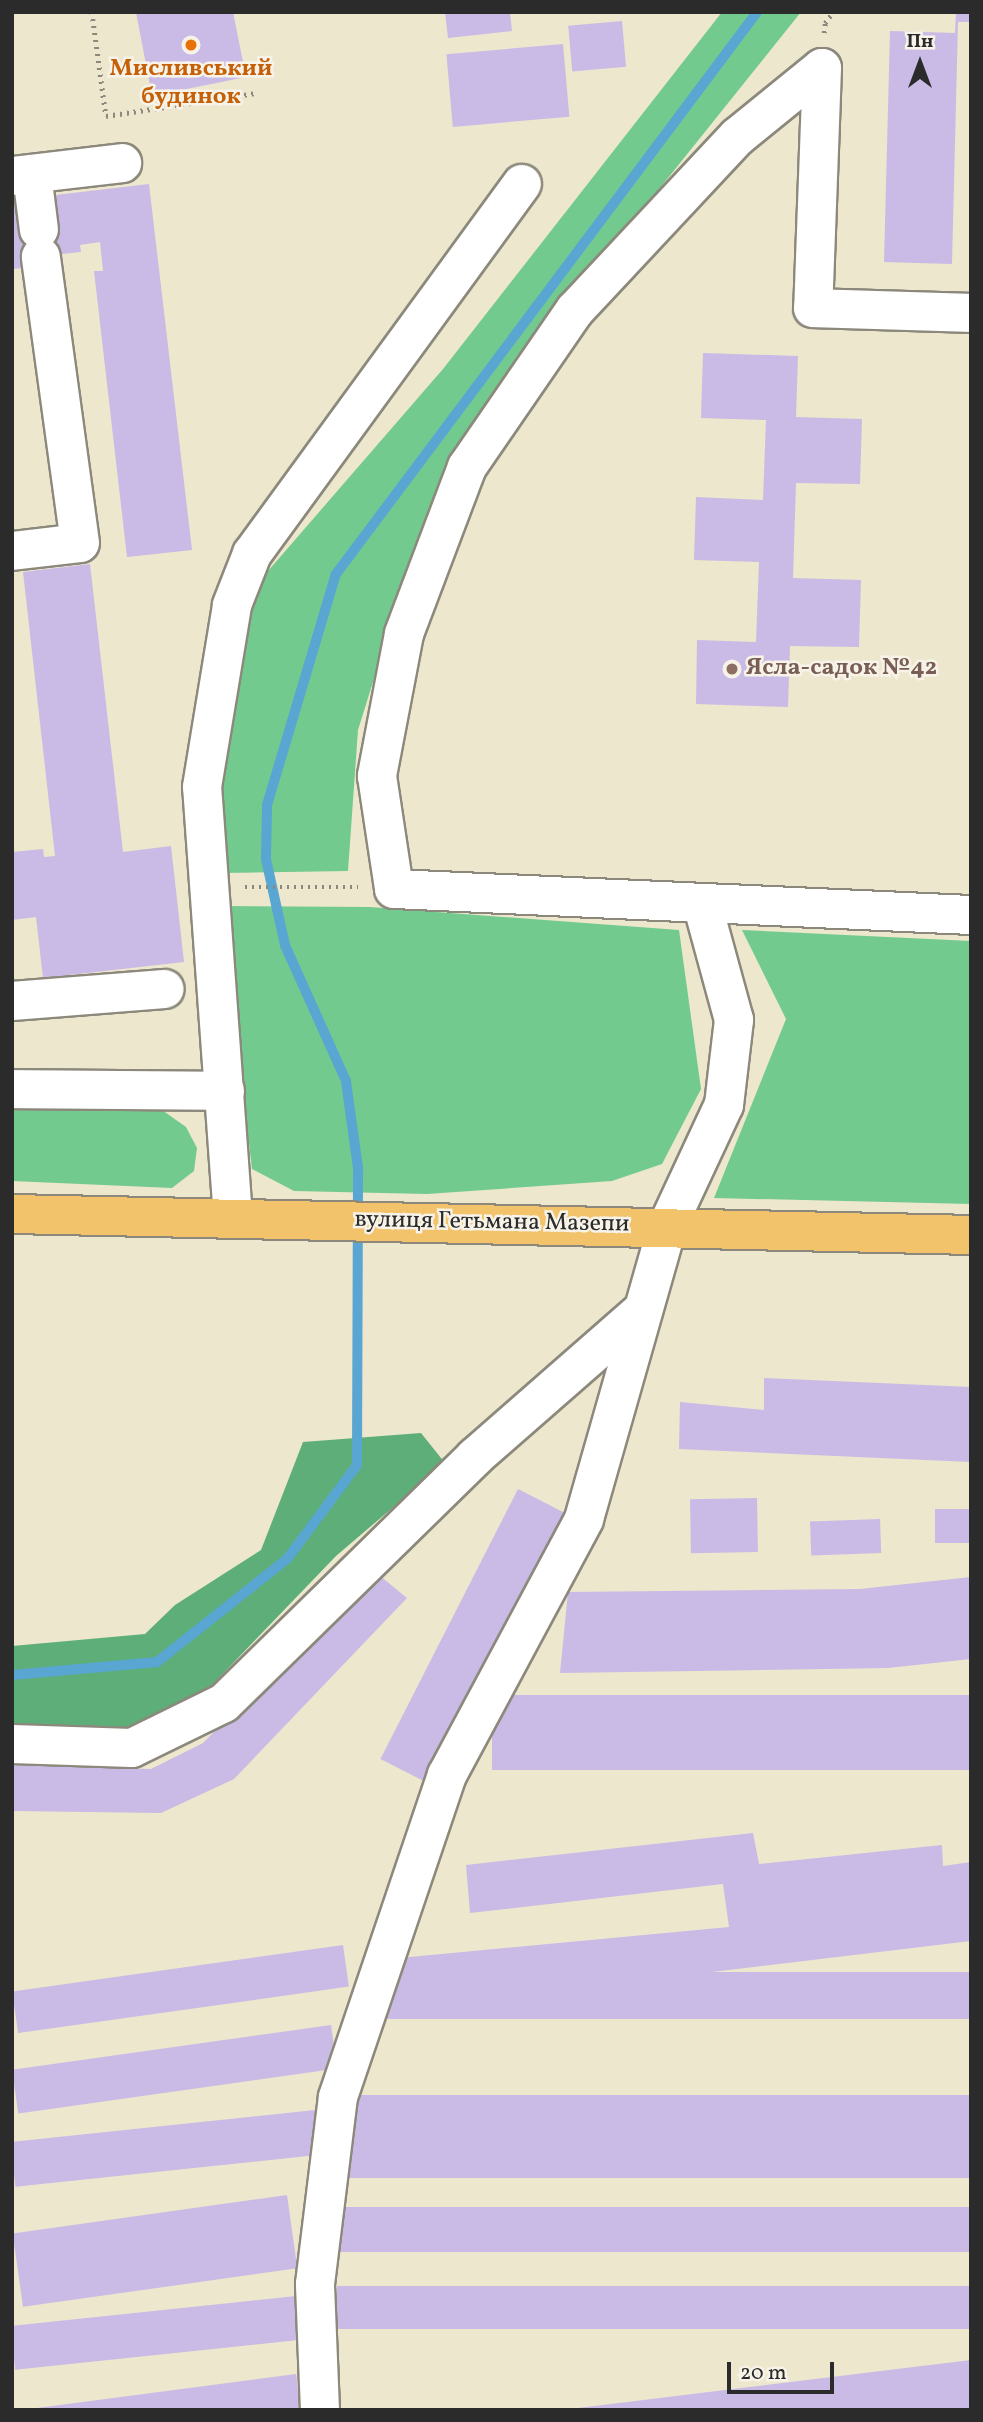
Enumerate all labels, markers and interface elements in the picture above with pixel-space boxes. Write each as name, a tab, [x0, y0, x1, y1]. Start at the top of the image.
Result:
north arrow	[885, 28, 955, 98]
text: Пн	[907, 29, 933, 55]
marker: Мисливський будинок	[183, 37, 199, 53]
place label: Мисливський будинок	[110, 56, 272, 112]
place label: Ясла-садок №42	[746, 655, 937, 683]
marker: Ясла-садок №42	[724, 661, 740, 677]
street label: вулиця Гетьмана Мазепи	[354, 1206, 630, 1240]
scale bar	[731, 2348, 838, 2392]
text: 20 m	[740, 2359, 786, 2388]

